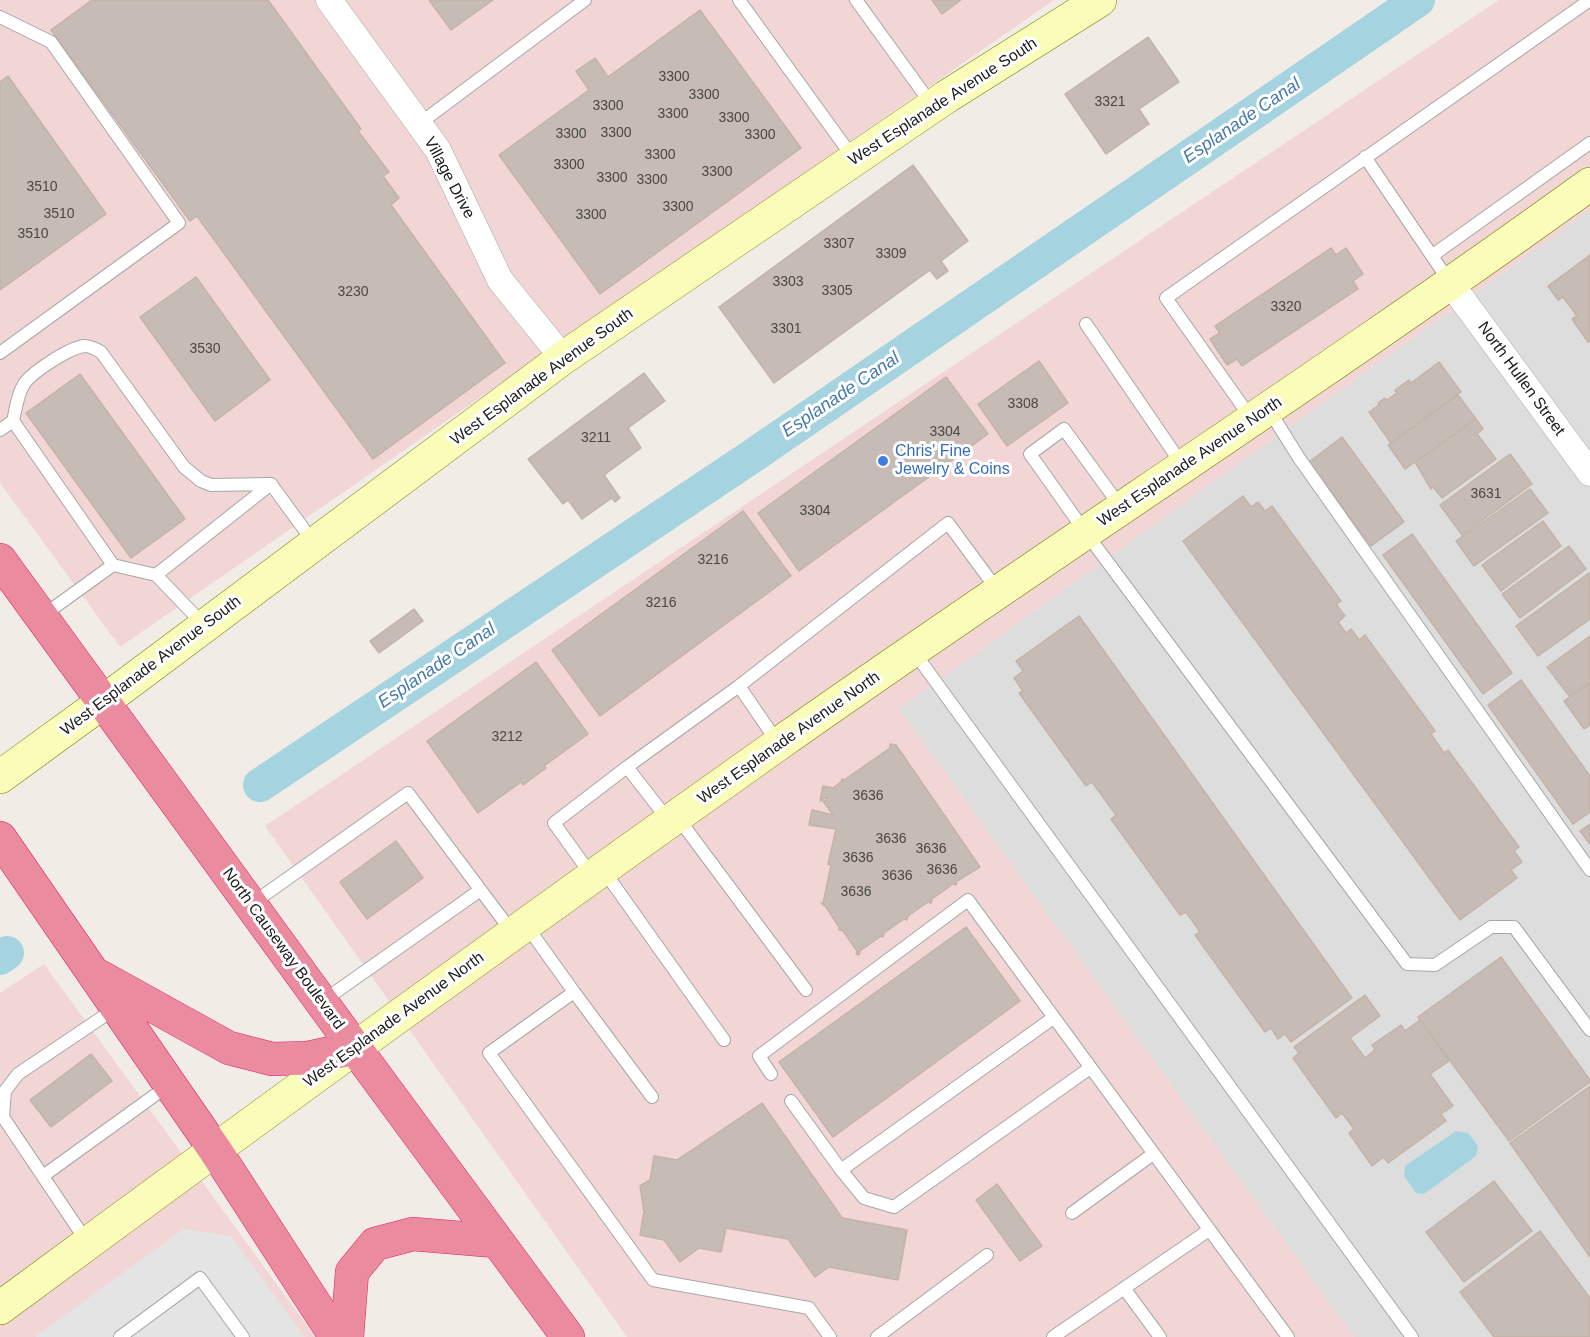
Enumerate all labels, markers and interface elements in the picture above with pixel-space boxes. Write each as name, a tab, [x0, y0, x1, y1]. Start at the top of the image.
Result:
street label: West Esplanade Avenue South	[845, 34, 1041, 170]
house number: 3300	[658, 69, 690, 85]
water label: Esplanade Canal	[1179, 74, 1305, 168]
house number: 3300	[688, 87, 720, 103]
house number: 3321	[1094, 94, 1126, 110]
house number: 3300	[592, 98, 624, 114]
house number: 3300	[657, 106, 689, 122]
house number: 3300	[718, 110, 750, 126]
house number: 3300	[600, 125, 632, 141]
house number: 3300	[555, 126, 587, 142]
house number: 3300	[744, 127, 776, 143]
street label: Village Drive	[420, 134, 478, 222]
house number: 3300	[644, 147, 676, 163]
house number: 3300	[553, 157, 585, 173]
house number: 3300	[701, 164, 733, 180]
house number: 3300	[596, 170, 628, 186]
house number: 3300	[636, 172, 668, 188]
house number: 3510	[26, 179, 58, 195]
house number: 3300	[662, 199, 694, 215]
house number: 3510	[43, 206, 75, 222]
house number: 3300	[575, 207, 607, 223]
house number: 3510	[17, 226, 49, 242]
house number: 3307	[823, 236, 855, 252]
house number: 3309	[875, 246, 907, 262]
house number: 3303	[772, 274, 804, 290]
house number: 3305	[821, 283, 853, 299]
house number: 3230	[337, 284, 369, 300]
house number: 3320	[1270, 299, 1302, 315]
street label: West Esplanade Avenue South	[447, 304, 637, 450]
street label: North Hullen Street	[1473, 318, 1569, 440]
house number: 3301	[770, 321, 802, 337]
house number: 3530	[189, 341, 221, 357]
water label: Esplanade Canal	[778, 348, 904, 442]
street label: West Esplanade Avenue North	[1094, 393, 1286, 531]
house number: 3308	[1007, 396, 1039, 412]
house number: 3304	[929, 424, 961, 440]
house number: 3211	[581, 430, 611, 446]
place label: Chris' Fine Jewelry & Coins	[895, 442, 1010, 480]
marker: Chris' Fine Jewelry & Coins	[876, 454, 890, 468]
house number: 3631	[1470, 486, 1502, 502]
house number: 3304	[799, 503, 831, 519]
house number: 3216	[697, 552, 729, 568]
street label: West Esplanade Avenue South	[57, 592, 245, 740]
house number: 3216	[645, 595, 677, 611]
water label: Esplanade Canal	[374, 619, 500, 713]
street label: West Esplanade Avenue North	[694, 668, 884, 808]
house number: 3212	[491, 729, 523, 745]
house number: 3636	[852, 788, 884, 804]
house number: 3636	[875, 831, 907, 847]
house number: 3636	[915, 841, 947, 857]
house number: 3636	[842, 850, 874, 866]
house number: 3636	[926, 862, 958, 878]
street label: North Causeway Boulevard	[218, 865, 348, 1033]
house number: 3636	[881, 868, 913, 884]
house number: 3636	[840, 884, 872, 900]
street label: West Esplanade Avenue North	[300, 948, 488, 1092]

